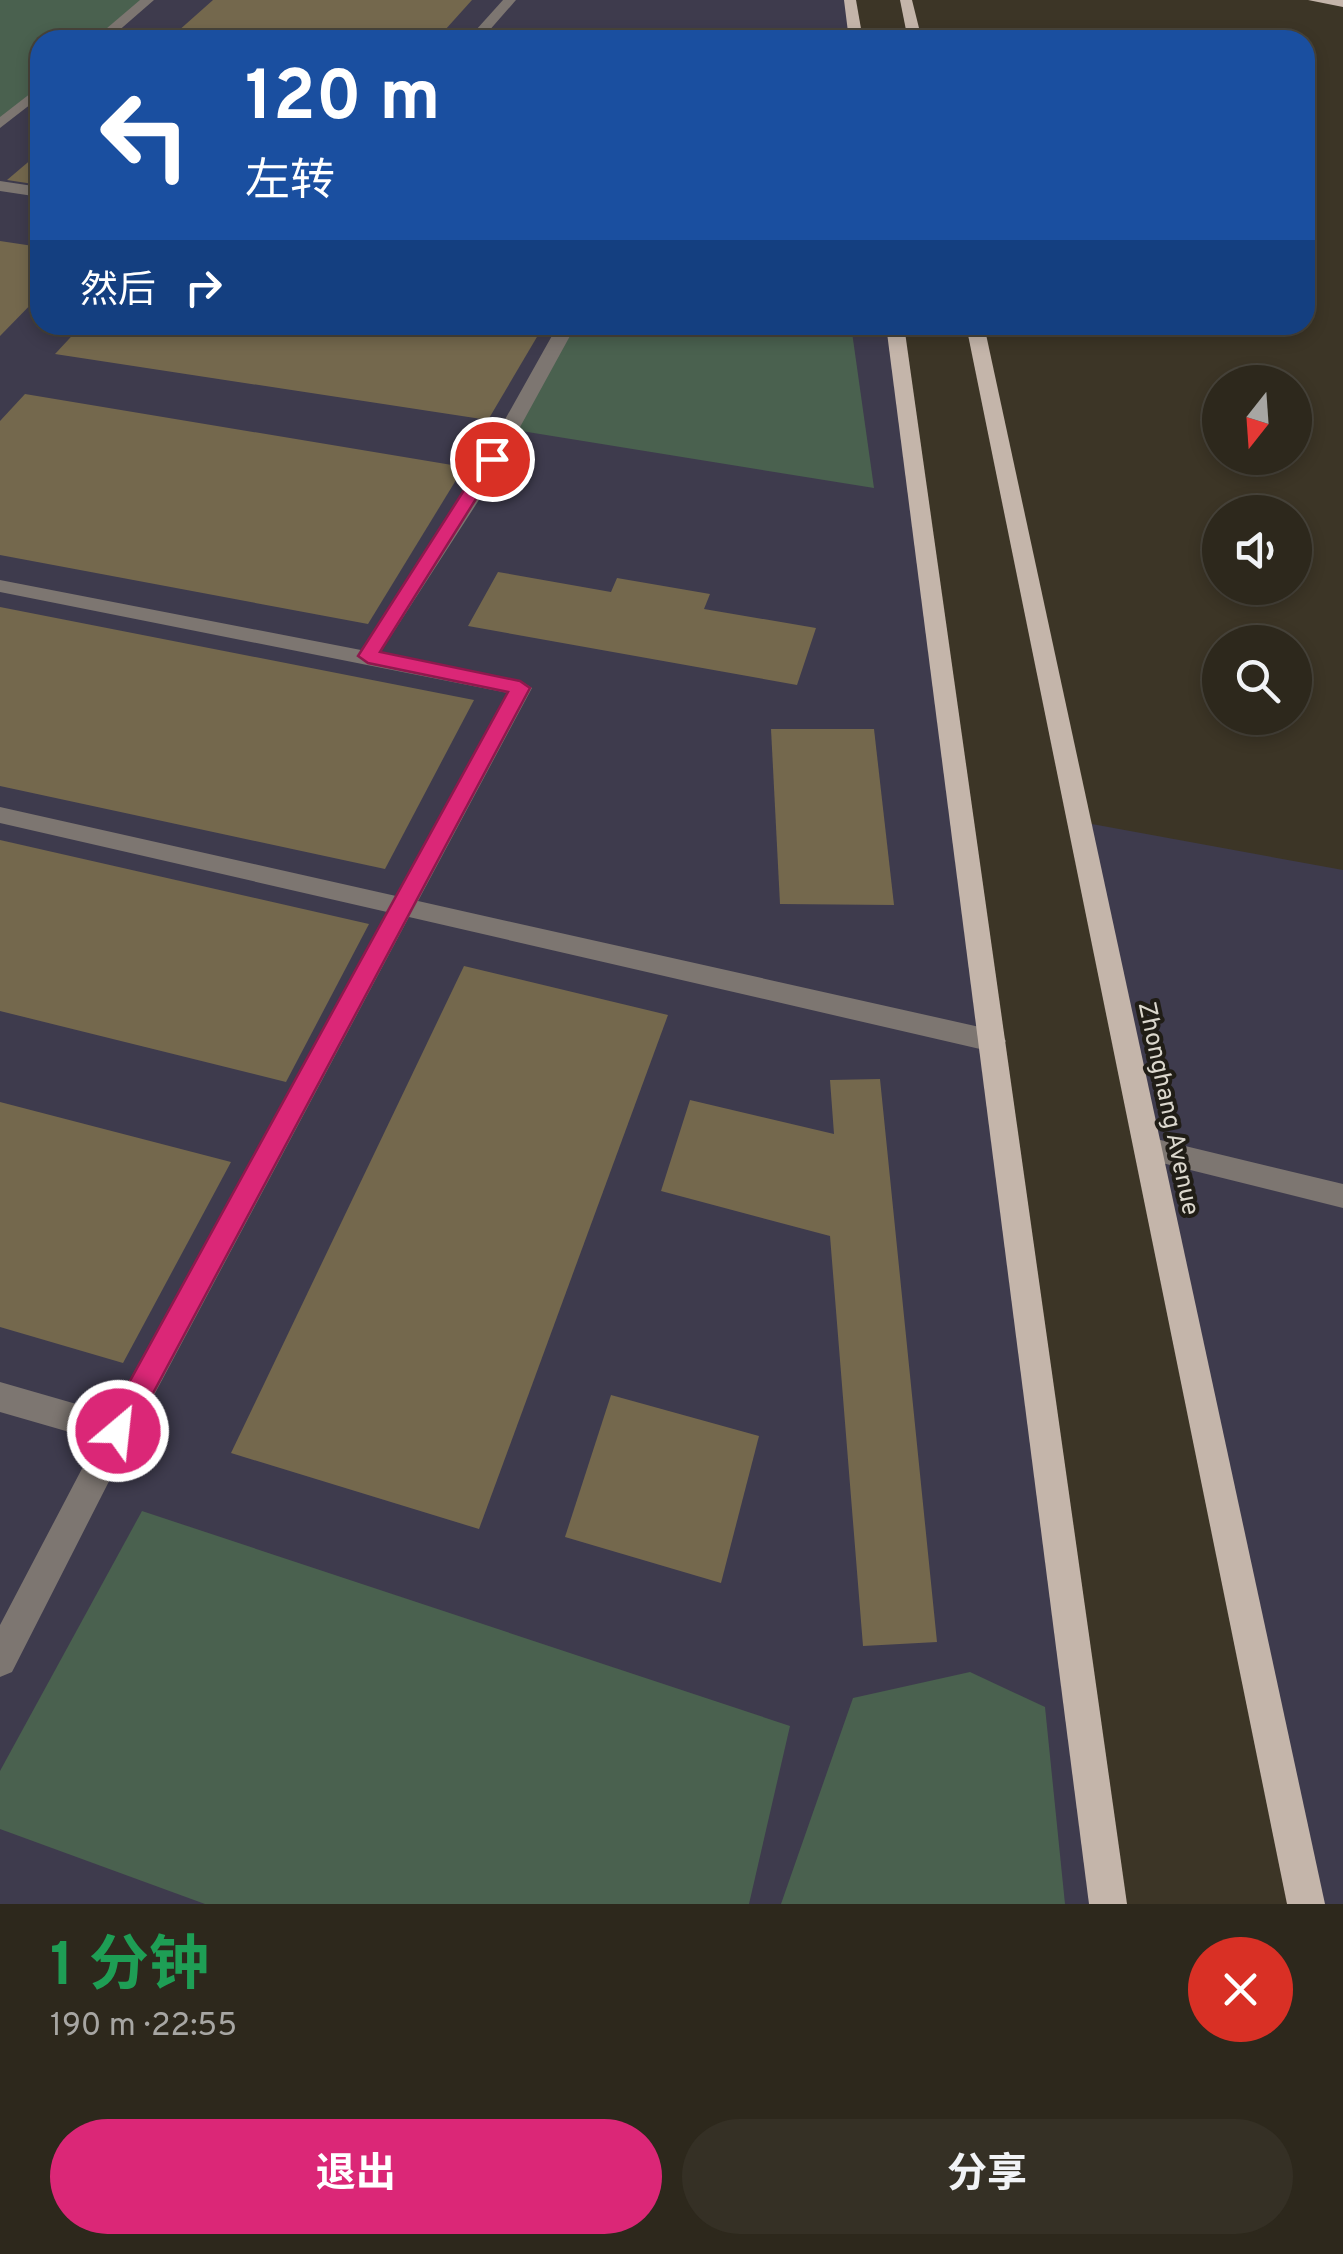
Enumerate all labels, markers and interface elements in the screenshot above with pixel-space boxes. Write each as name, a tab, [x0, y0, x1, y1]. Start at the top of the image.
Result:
text: 120 m	[245, 56, 441, 145]
icon: left	[80, 70, 210, 200]
text: 左转	[245, 155, 335, 212]
icon: right	[176, 260, 231, 315]
text: 然后	[80, 268, 156, 317]
north arrow	[1202, 365, 1312, 475]
map controls	[1202, 365, 1312, 735]
pin	[450, 417, 535, 502]
icon: arrive	[465, 432, 520, 487]
button: sound	[1202, 495, 1312, 605]
button: search	[1202, 625, 1312, 735]
street label: Zhonghang Avenue	[1129, 999, 1205, 1218]
position arrow	[66, 1379, 170, 1483]
text: 1 分钟	[50, 1931, 209, 2007]
button: close	[1188, 1937, 1293, 2042]
text: 190 m · 22:55	[50, 2007, 237, 2047]
button: 退出	[50, 2119, 662, 2234]
button: 分享	[682, 2119, 1293, 2234]

